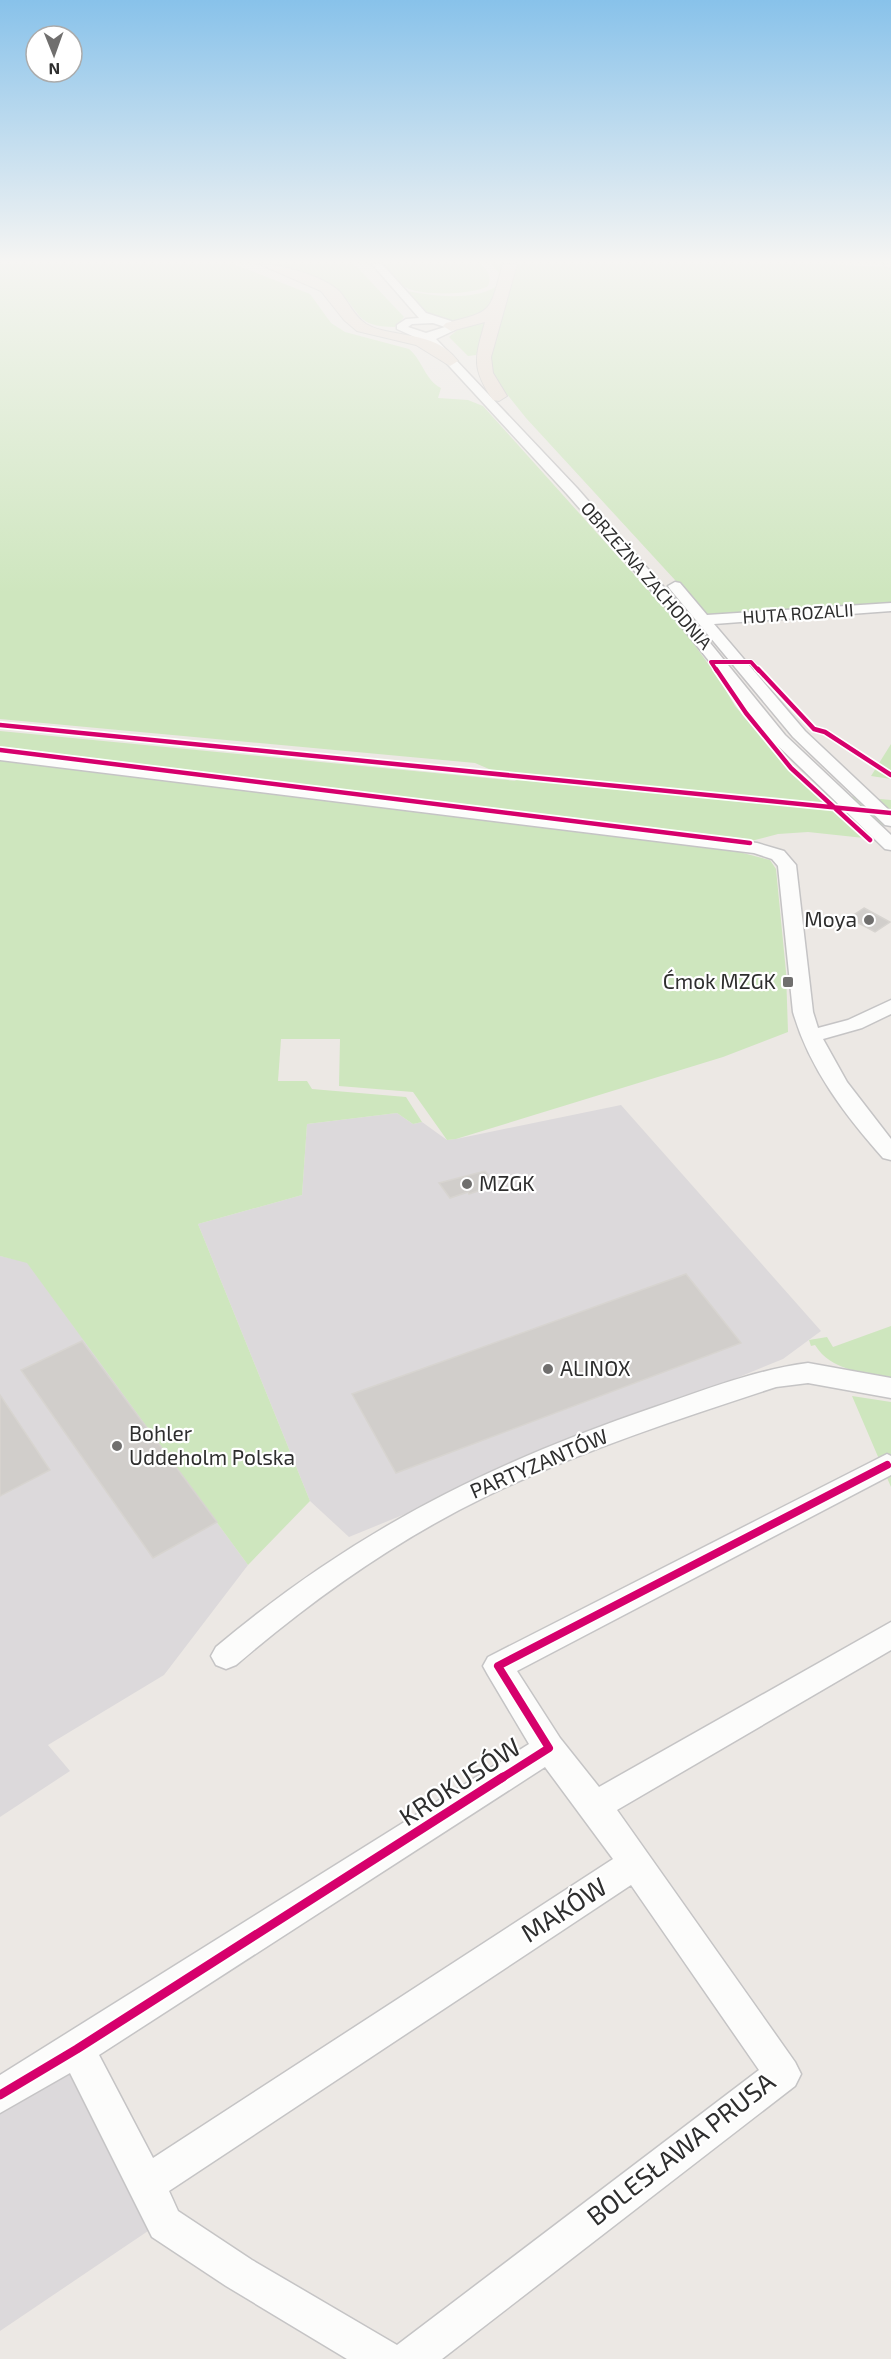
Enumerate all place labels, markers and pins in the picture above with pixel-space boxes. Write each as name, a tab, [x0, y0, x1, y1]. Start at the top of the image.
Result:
place label: Moya	[804, 906, 857, 931]
marker: Moya	[862, 913, 876, 927]
place label: Ćmok MZGK	[663, 968, 777, 993]
marker: Ćmok MZGK	[781, 975, 795, 989]
place label: MZGK	[479, 1170, 535, 1195]
marker: MZGK	[460, 1177, 474, 1191]
place label: ALINOX	[560, 1355, 631, 1380]
marker: ALINOX	[541, 1362, 555, 1376]
place label: Bohler Uddeholm Polska	[129, 1420, 295, 1469]
marker: Bohler Uddeholm Polska	[110, 1439, 124, 1453]

